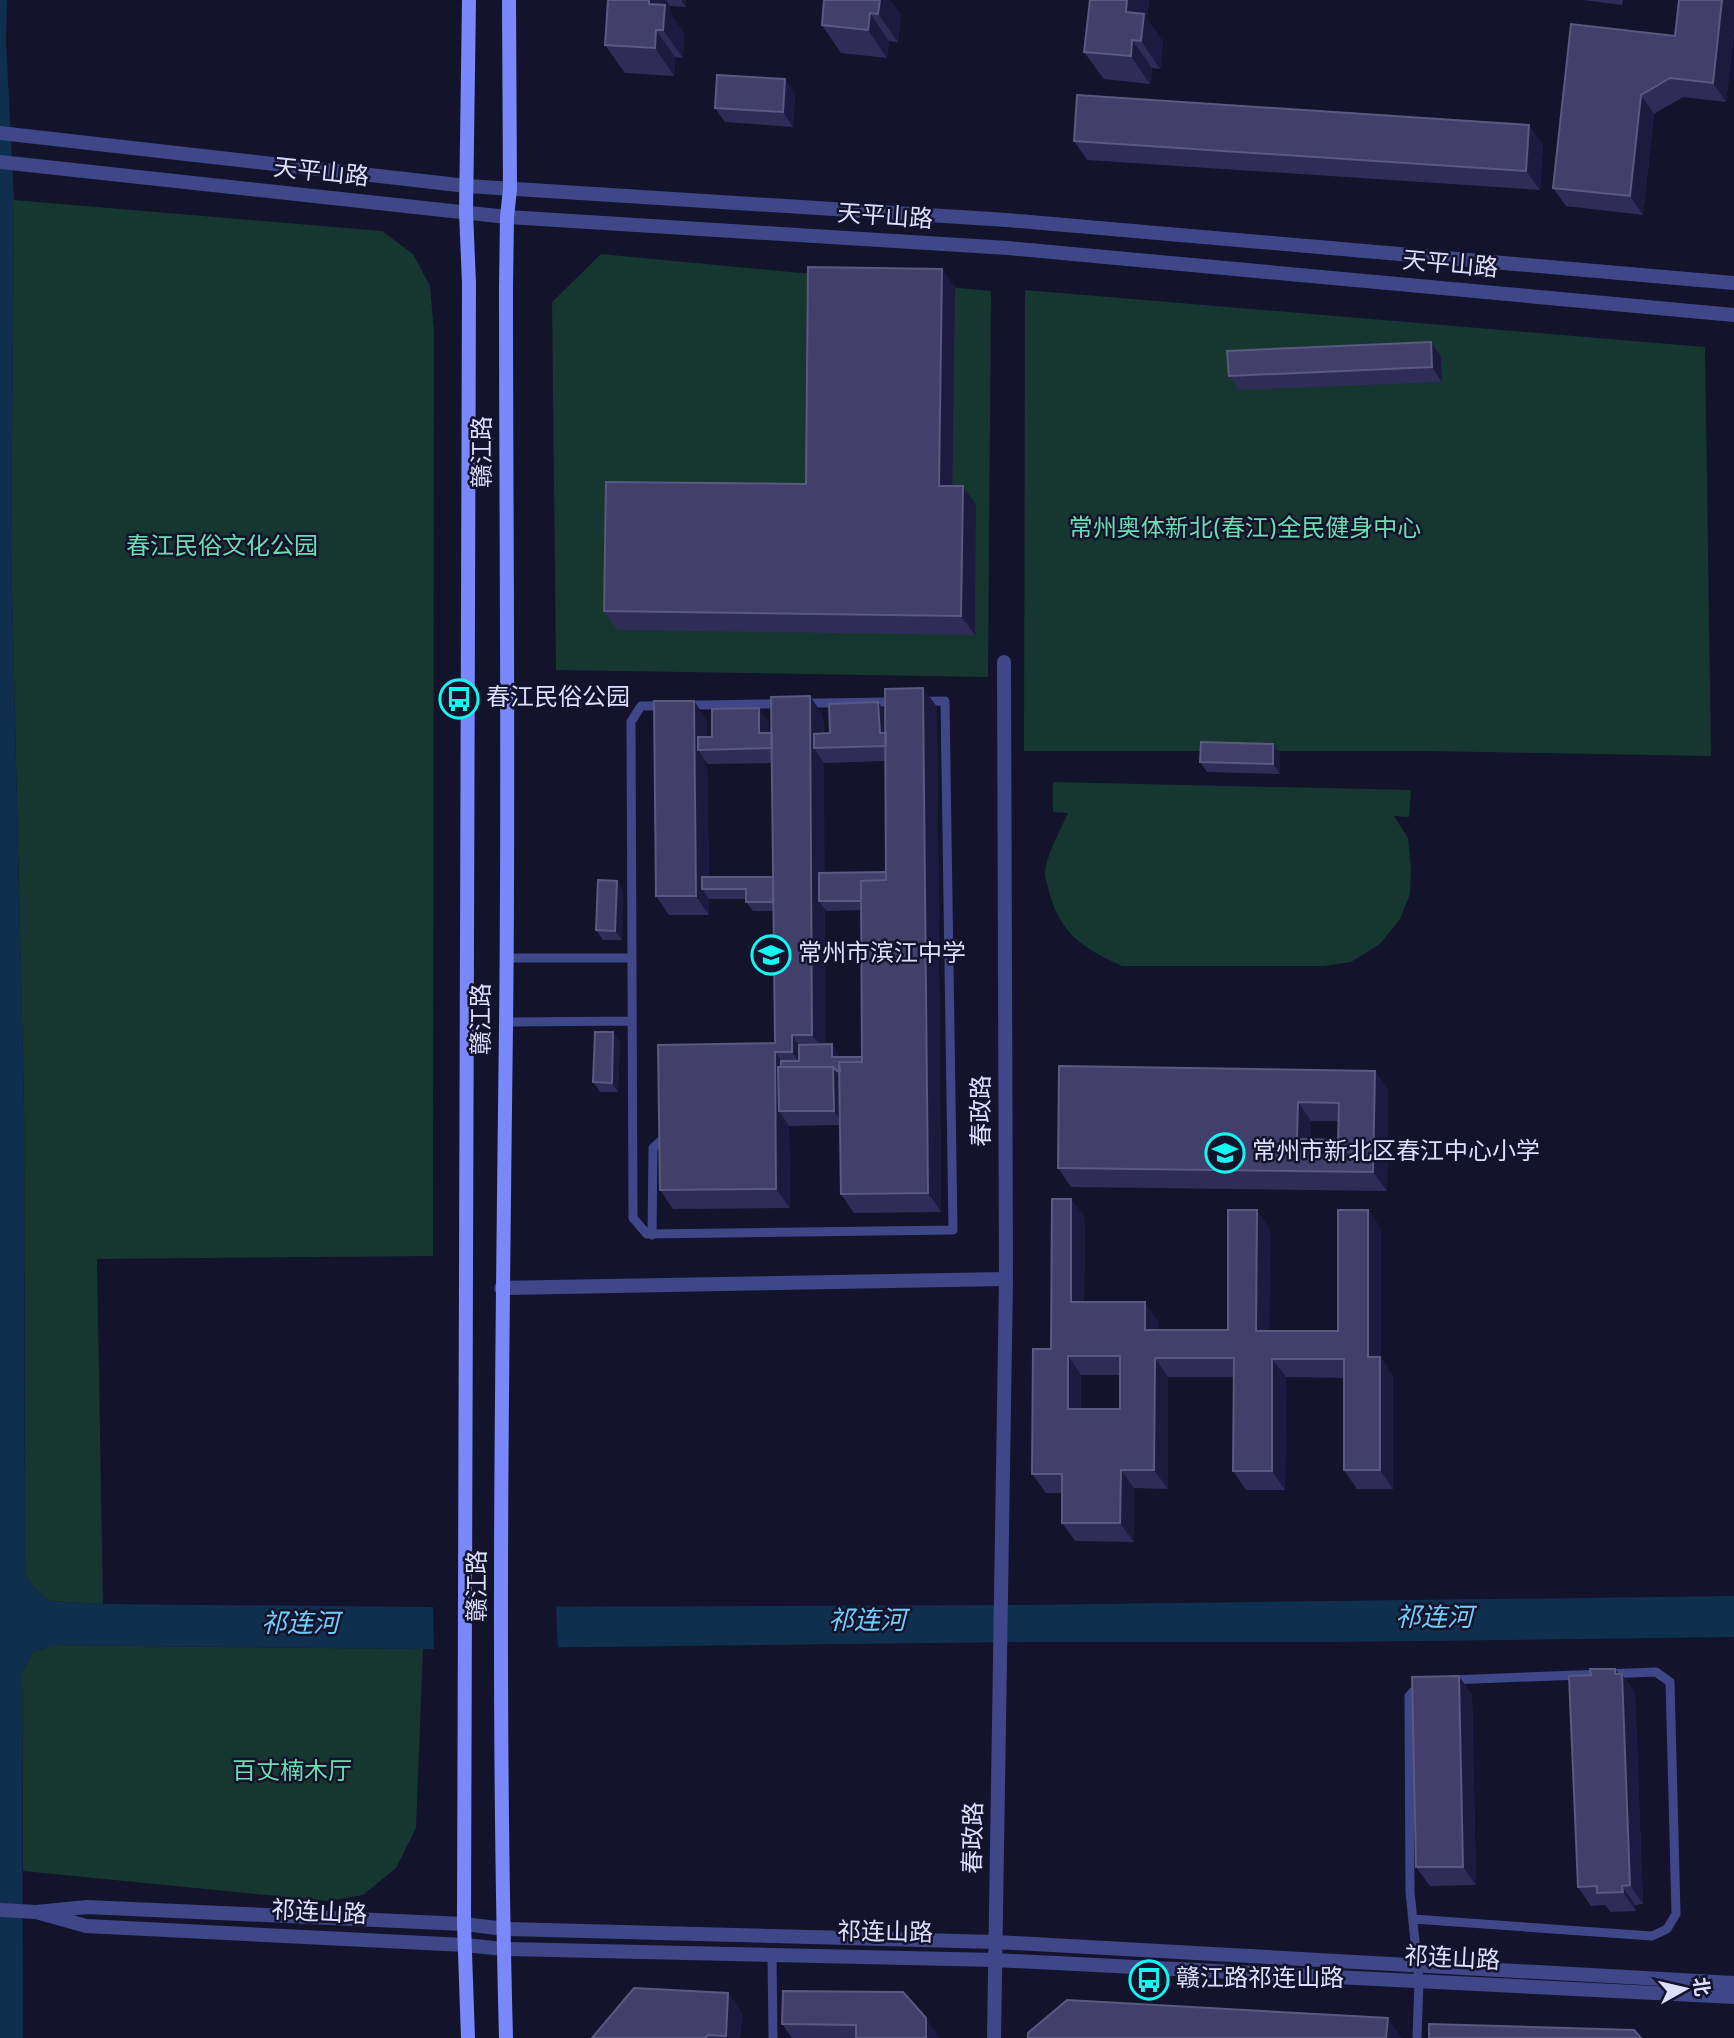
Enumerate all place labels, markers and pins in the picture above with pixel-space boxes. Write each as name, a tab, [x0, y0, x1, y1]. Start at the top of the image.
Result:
bus stop icon: 春江民俗公园	[438, 678, 480, 720]
place label: 春江民俗公园	[486, 684, 630, 714]
school or university icon: 常州市滨江中学	[750, 934, 792, 976]
place label: 常州市滨江中学	[798, 940, 966, 970]
school or university icon: 常州市新北区春江中心小学	[1204, 1132, 1246, 1174]
place label: 常州市新北区春江中心小学	[1252, 1138, 1540, 1168]
bus stop icon: 赣江路祁连山路	[1128, 1959, 1170, 2001]
place label: 赣江路祁连山路	[1176, 1965, 1344, 1995]

